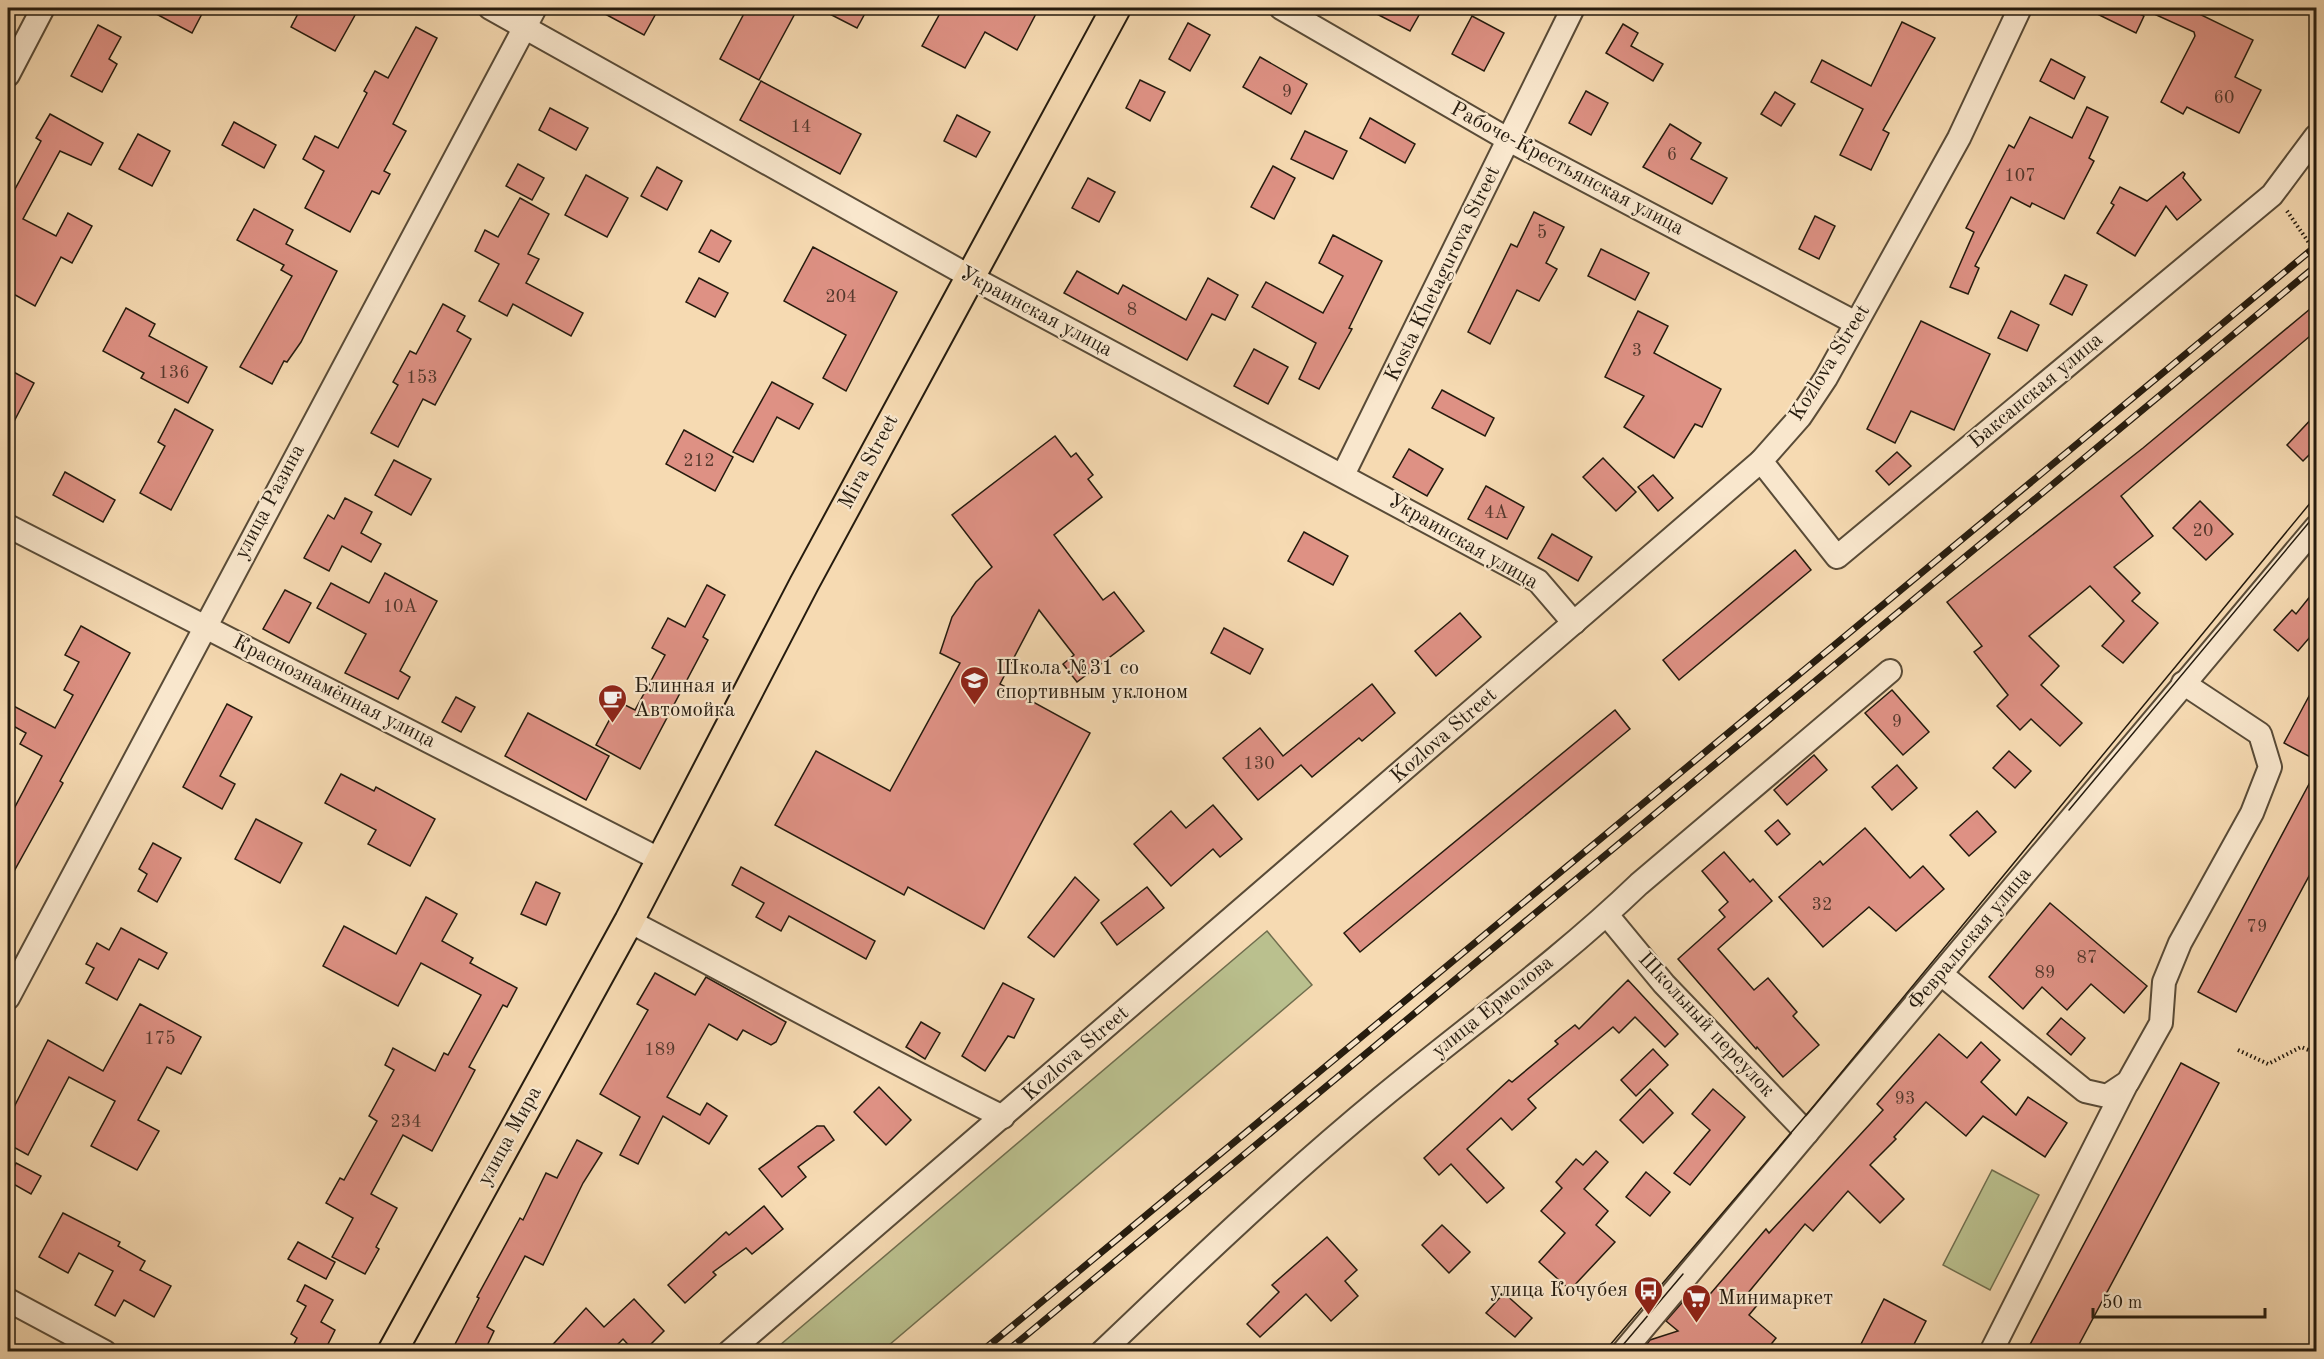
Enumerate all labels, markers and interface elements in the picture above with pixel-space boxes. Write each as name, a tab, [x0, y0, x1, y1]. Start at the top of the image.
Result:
house number: 9	[1282, 83, 1292, 101]
house number: 60	[2214, 89, 2234, 107]
street label: Рабоче-Крестьянская улица	[1447, 98, 1687, 240]
house number: 14	[791, 118, 811, 136]
house number: 6	[1667, 146, 1677, 164]
street label: Kosta Khetagurova Street	[1382, 163, 1504, 385]
house number: 107	[2004, 167, 2036, 185]
house number: 5	[1537, 224, 1547, 242]
street label: Украинская улица	[956, 263, 1116, 361]
house number: 204	[825, 288, 857, 306]
house number: 8	[1127, 301, 1137, 319]
street label: Kozlova Street	[1786, 301, 1874, 425]
street label: Баксанская улица	[1965, 329, 2107, 453]
house number: 3	[1632, 342, 1642, 360]
house number: 136	[158, 364, 190, 382]
house number: 153	[406, 369, 438, 387]
street label: Mira Street	[835, 411, 903, 513]
street label: улица Разина	[231, 441, 309, 563]
house number: 212	[683, 452, 715, 470]
street label: Украинская улица	[1384, 491, 1542, 593]
house number: 4А	[1484, 504, 1508, 522]
house number: 20	[2193, 522, 2213, 540]
house number: 10А	[383, 598, 418, 616]
street label: Краснознамённая улица	[229, 632, 439, 752]
place label: Школа №31 со спортивным уклоном	[996, 658, 1188, 703]
school or university icon: Школа №31 со спортивным уклоном	[959, 664, 991, 706]
place label: Блинная и Автомойка	[634, 676, 735, 721]
cafe icon: Блинная и Автомойка	[597, 682, 629, 724]
street label: Kozlova Street	[1387, 684, 1501, 788]
house number: 9	[1892, 713, 1902, 731]
house number: 130	[1243, 755, 1275, 773]
street label: Февральская улица	[1904, 863, 2036, 1015]
house number: 32	[1812, 896, 1832, 914]
house number: 79	[2247, 918, 2267, 936]
street label: Школьный переулок	[1634, 949, 1778, 1102]
house number: 87	[2077, 949, 2097, 967]
street label: улица Ермолова	[1429, 952, 1557, 1062]
house number: 89	[2035, 964, 2055, 982]
street label: Kozlova Street	[1019, 1002, 1133, 1106]
house number: 175	[144, 1030, 176, 1048]
house number: 189	[644, 1041, 676, 1059]
street label: улица Мира	[474, 1083, 546, 1189]
house number: 93	[1895, 1090, 1915, 1108]
house number: 234	[390, 1113, 422, 1131]
bus stop icon: улица Кочубея	[1633, 1274, 1665, 1316]
place label: улица Кочубея	[1490, 1280, 1628, 1301]
scale bar	[2093, 1281, 2266, 1319]
supermarket icon: Минимаркет	[1681, 1282, 1713, 1324]
place label: Минимаркет	[1718, 1288, 1833, 1309]
text: 50 m	[2102, 1294, 2142, 1312]

